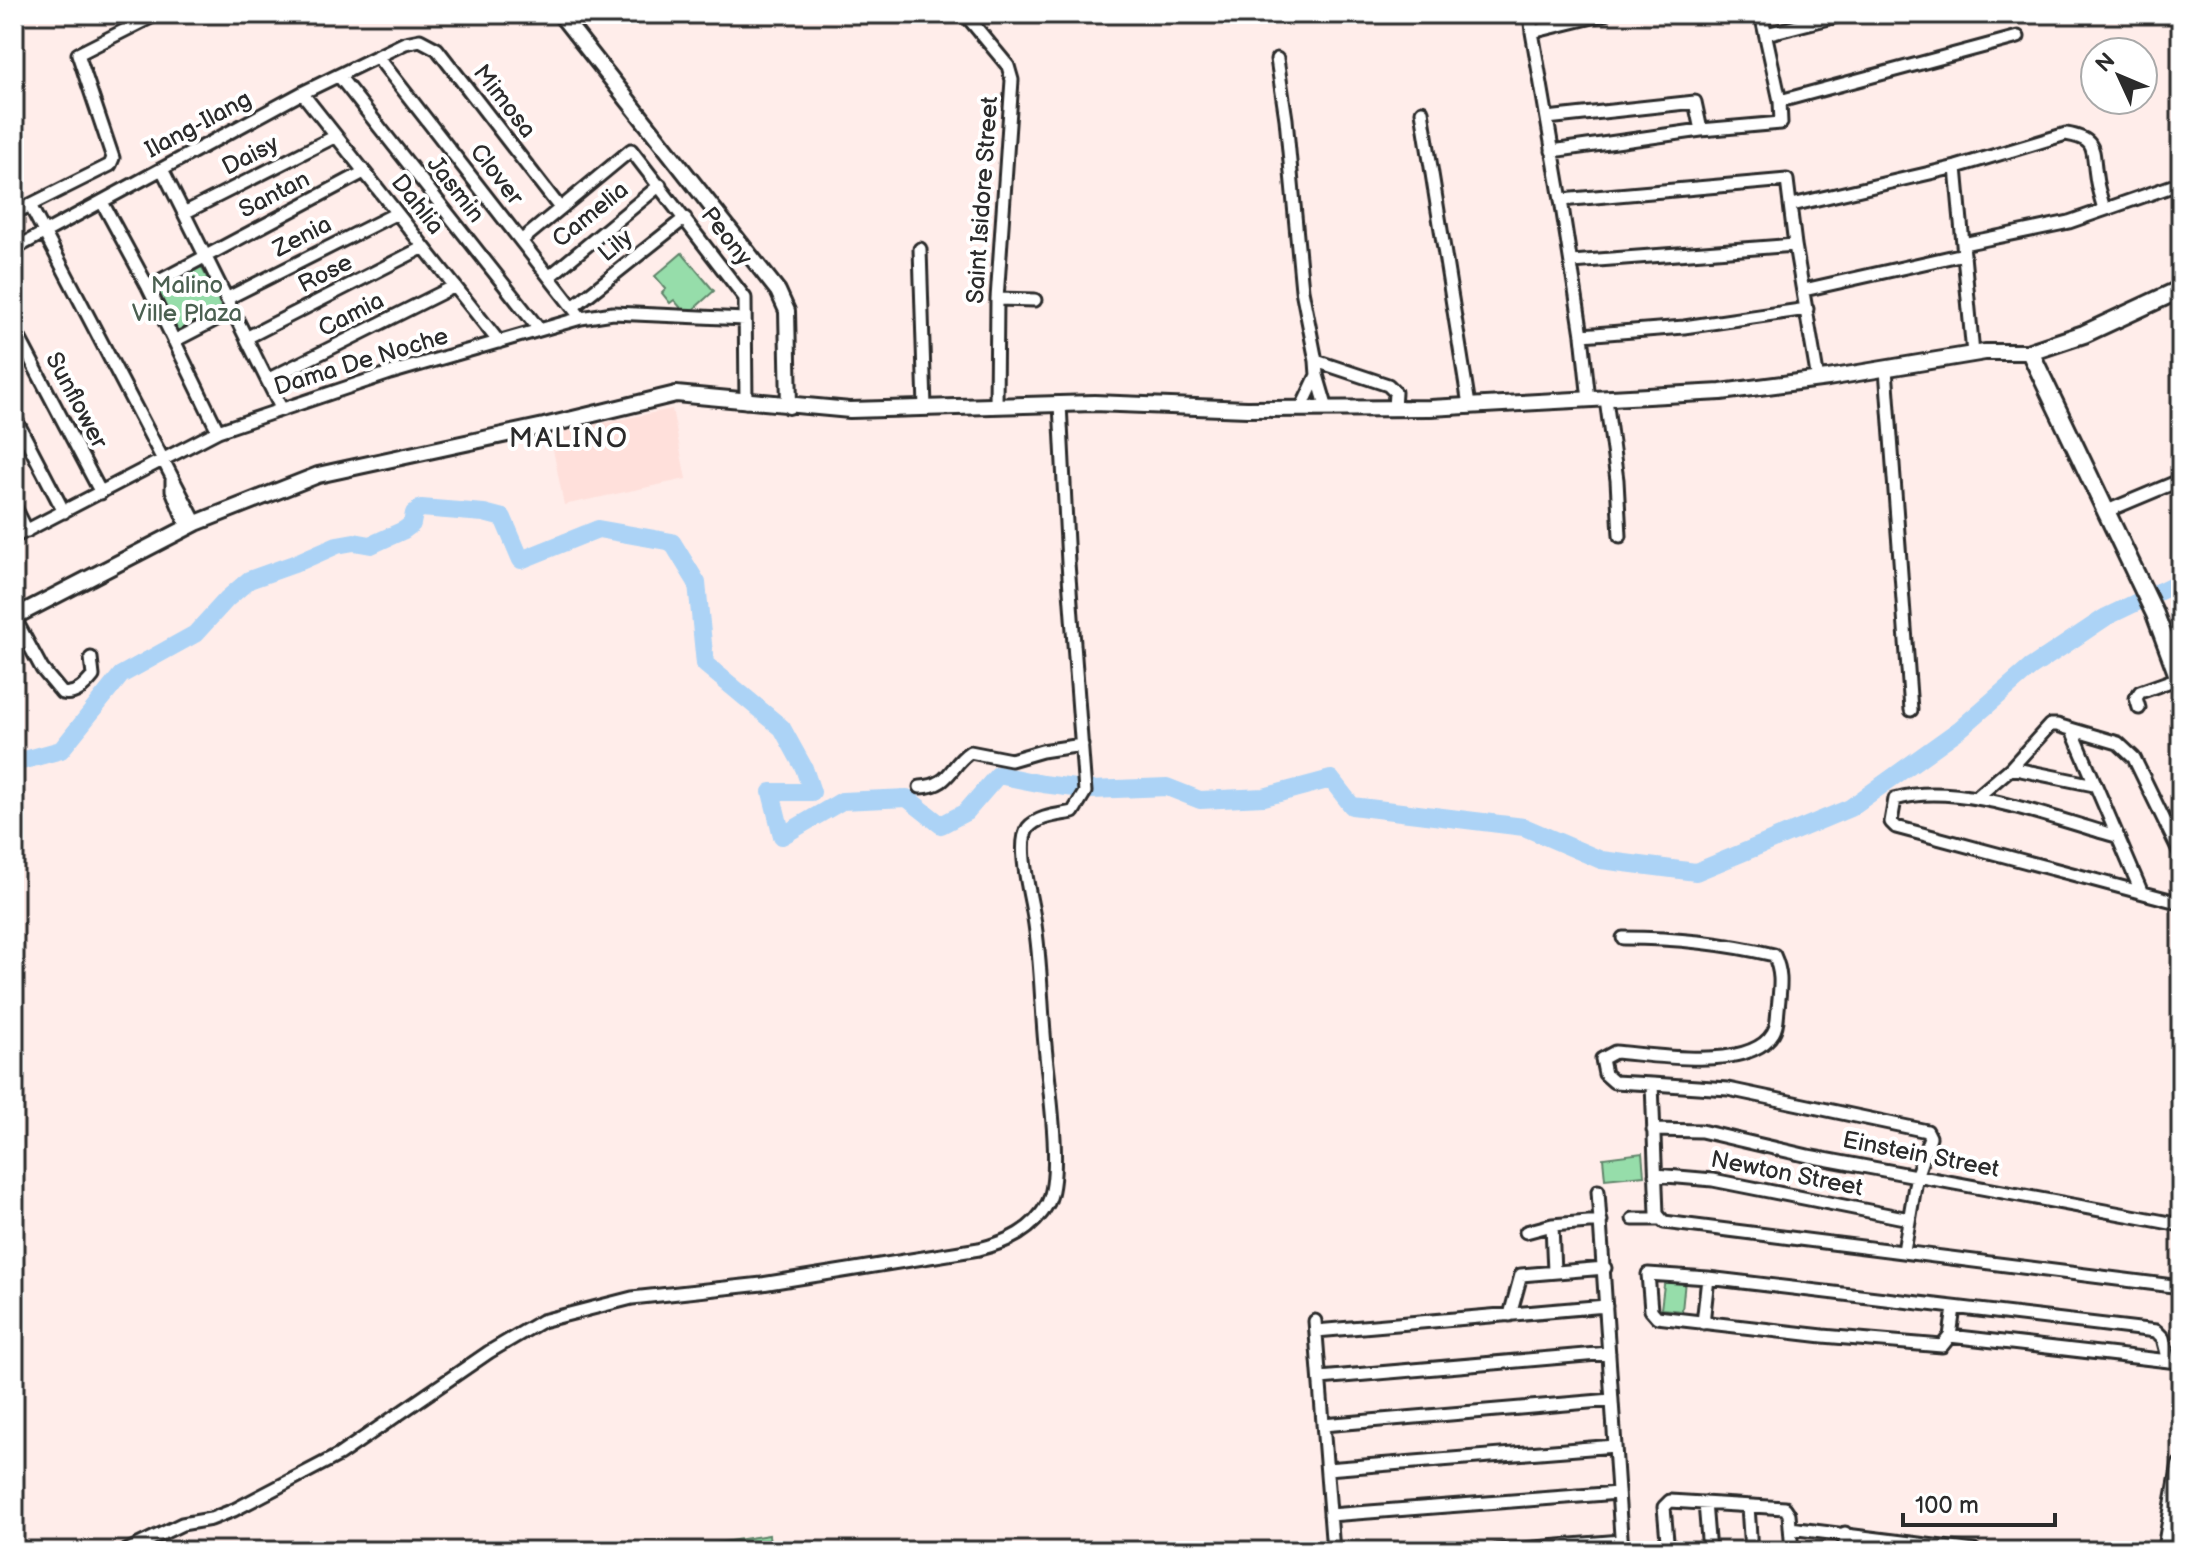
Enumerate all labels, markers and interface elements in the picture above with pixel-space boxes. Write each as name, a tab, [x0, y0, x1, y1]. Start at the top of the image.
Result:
north arrow	[2079, 36, 2159, 116]
text: N	[2090, 48, 2121, 78]
street label: Mimosa	[467, 59, 542, 144]
street label: Ilang-Ilang	[140, 84, 256, 164]
street label: Saint Isidore Street	[961, 95, 1004, 305]
street label: Daisy	[217, 129, 283, 182]
street label: Clover	[464, 138, 530, 211]
street label: Jasmin	[421, 150, 491, 228]
street label: Santan	[234, 164, 314, 224]
street label: Dahlia	[385, 168, 450, 240]
street label: Camelia	[546, 175, 634, 254]
street label: Peony	[695, 201, 759, 272]
street label: Zenia	[267, 210, 336, 264]
street label: Lily	[592, 223, 638, 268]
street label: Rose	[293, 248, 357, 299]
park label: Malino Ville Plaza	[132, 271, 242, 328]
street label: Camia	[314, 286, 389, 343]
street label: Dama De Noche	[271, 321, 452, 402]
street label: Sunflower	[39, 347, 114, 454]
district label: MALINO	[509, 422, 629, 455]
street label: Einstein Street	[1840, 1125, 2002, 1184]
street label: Newton Street	[1708, 1145, 1866, 1203]
scale bar	[1903, 1477, 2055, 1527]
text: 100 m	[1915, 1491, 1979, 1520]

